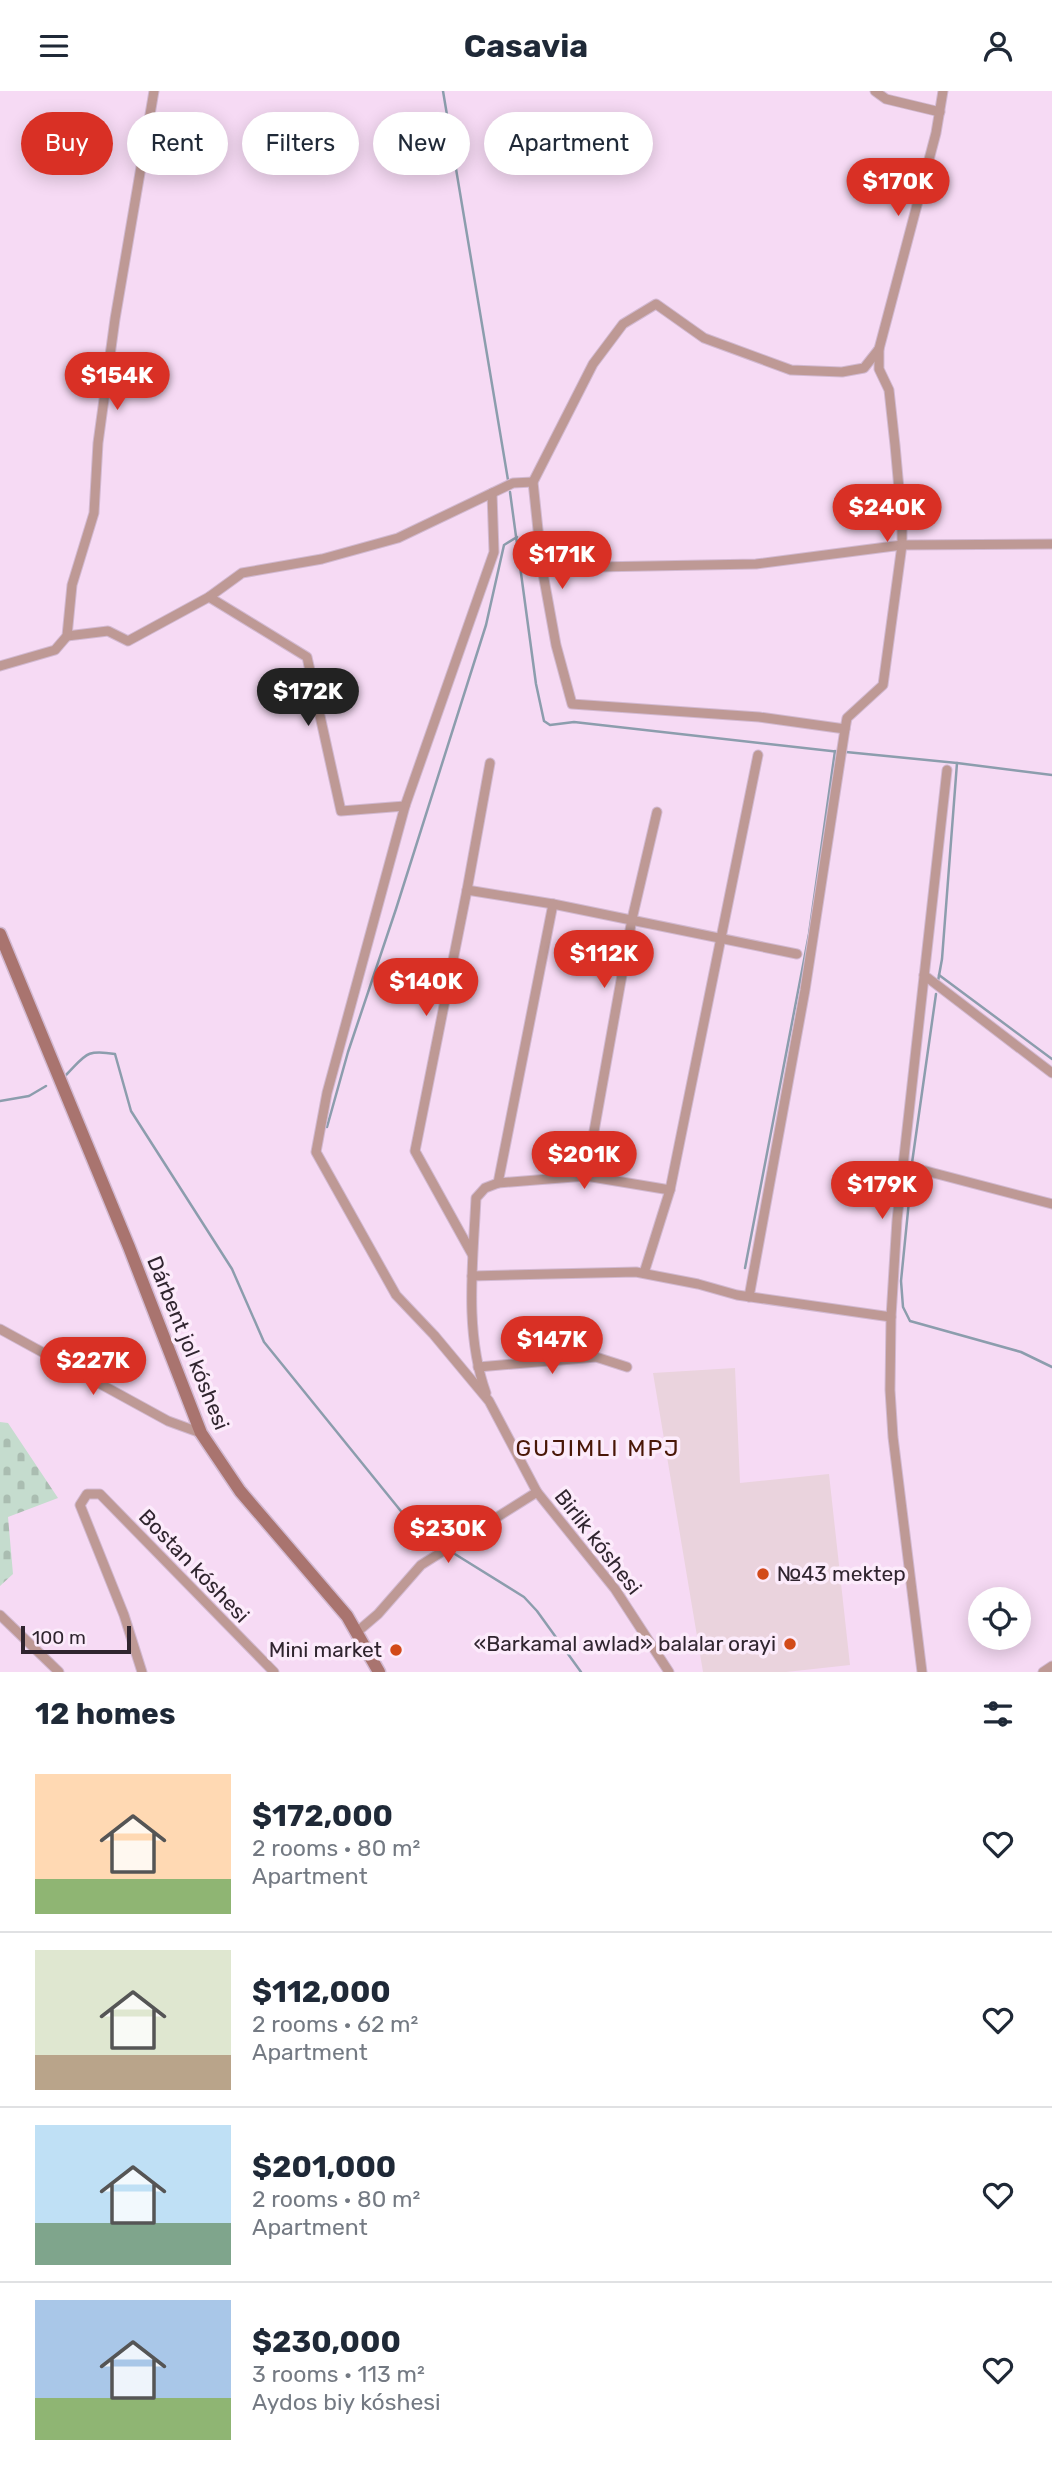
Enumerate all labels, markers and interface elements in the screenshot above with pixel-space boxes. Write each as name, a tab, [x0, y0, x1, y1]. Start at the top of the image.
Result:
icon: menu	[35, 27, 73, 65]
text: Casavia	[464, 27, 588, 65]
icon: person	[979, 27, 1017, 65]
chip: Buy	[21, 112, 113, 175]
chip: Rent	[127, 112, 228, 175]
chip: Filters	[242, 112, 359, 175]
chip: New	[373, 112, 470, 175]
chip: Apartment	[484, 112, 653, 175]
pin: $170K	[849, 159, 947, 218]
text: $170K	[863, 167, 933, 195]
pin: $154K	[68, 353, 166, 412]
text: $154K	[81, 361, 153, 389]
pin: $240K	[838, 484, 936, 544]
text: $240K	[849, 493, 925, 521]
pin: $171K	[513, 531, 611, 591]
text: $171K	[529, 540, 595, 568]
pin: $172K	[259, 669, 357, 728]
text: $172K	[273, 677, 343, 705]
pin: $112K	[555, 930, 653, 990]
text: $112K	[570, 939, 638, 967]
pin: $140K	[377, 958, 475, 1018]
text: $140K	[389, 967, 463, 995]
pin: $201K	[535, 1131, 633, 1191]
text: $201K	[548, 1140, 620, 1168]
pin: $179K	[833, 1161, 931, 1221]
text: $179K	[847, 1170, 917, 1198]
street label: Dárbent jol kóshesi	[142, 1252, 235, 1433]
pin: $147K	[503, 1317, 601, 1376]
text: $147K	[517, 1325, 587, 1353]
pin: $227K	[44, 1337, 142, 1397]
text: $227K	[56, 1346, 130, 1374]
district label: GUJIMLI MPJ	[515, 1434, 681, 1462]
street label: Birlik kóshesi	[550, 1484, 647, 1599]
street label: Bostan kóshesi	[134, 1504, 255, 1628]
pin: $230K	[399, 1505, 497, 1565]
text: $230K	[410, 1514, 486, 1542]
place label: №43 mektep	[777, 1561, 906, 1586]
marker: №43 mektep	[755, 1566, 771, 1582]
map controls	[968, 1587, 1031, 1650]
button: locate	[968, 1587, 1031, 1650]
scale bar	[21, 1623, 131, 1655]
text: 100 m	[32, 1626, 86, 1649]
place label: «Barkamal awlad» balalar orayi	[473, 1631, 776, 1656]
marker: «Barkamal awlad» balalar orayi	[782, 1636, 798, 1652]
place label: Mini market	[269, 1637, 382, 1662]
marker: Mini market	[388, 1642, 404, 1658]
icon: filters	[979, 1695, 1017, 1733]
text: 12 homes	[35, 1696, 176, 1732]
text: $172,000	[252, 1798, 393, 1834]
icon: home	[91, 1802, 175, 1886]
icon: heart	[979, 1825, 1017, 1863]
text: 2 rooms · 80 m²	[252, 1834, 420, 1862]
text: Apartment	[252, 1862, 368, 1890]
text: $112,000	[252, 1974, 391, 2010]
icon: home	[91, 1978, 175, 2062]
icon: heart	[979, 2001, 1017, 2039]
text: 2 rooms · 62 m²	[252, 2010, 418, 2038]
text: Apartment	[252, 2038, 368, 2066]
text: $201,000	[252, 2149, 396, 2185]
icon: home	[91, 2153, 175, 2237]
icon: heart	[979, 2176, 1017, 2214]
text: 2 rooms · 80 m²	[252, 2185, 420, 2213]
text: Apartment	[252, 2213, 368, 2241]
text: $230,000	[252, 2324, 401, 2360]
icon: home	[91, 2328, 175, 2412]
icon: heart	[979, 2351, 1017, 2389]
text: 3 rooms · 113 m²	[252, 2360, 425, 2388]
text: Aydos biy kóshesi	[252, 2388, 441, 2416]

